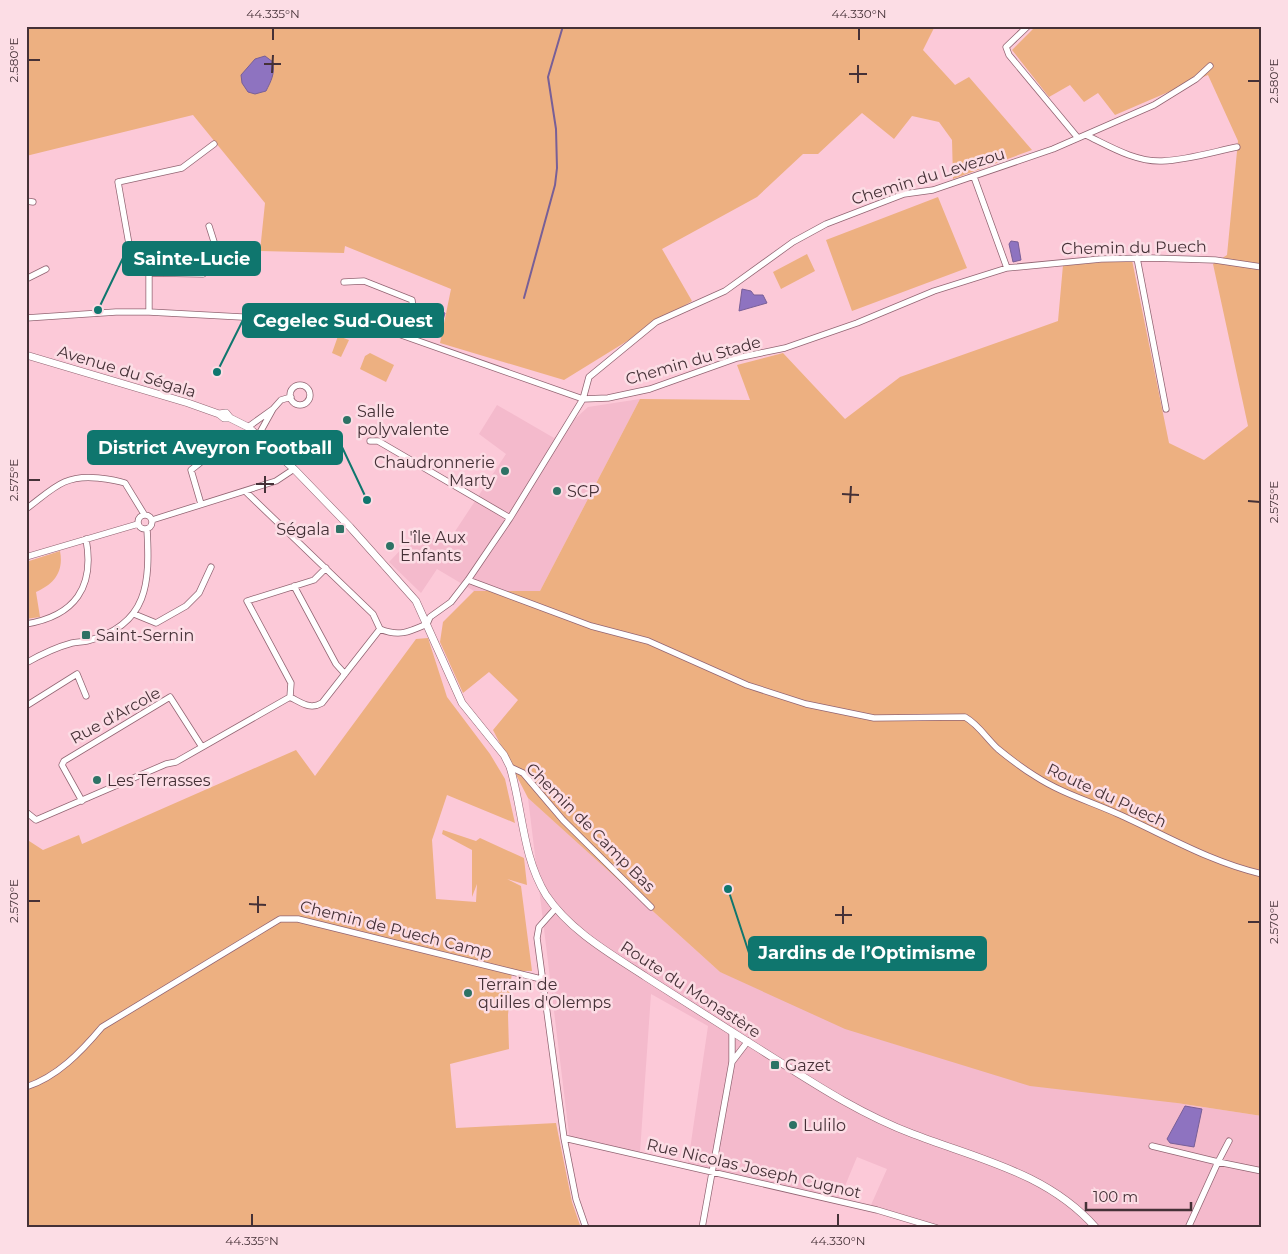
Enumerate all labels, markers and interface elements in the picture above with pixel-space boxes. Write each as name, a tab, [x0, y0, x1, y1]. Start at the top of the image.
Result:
text: 44.335°N	[246, 6, 300, 21]
text: 44.330°N	[832, 6, 887, 21]
text: 2.580°E	[6, 38, 21, 82]
text: 2.580°E	[1266, 59, 1281, 103]
street label: Chemin du Levezou	[849, 144, 1007, 209]
street label: Chemin du Puech	[1061, 237, 1207, 258]
callout: Sainte-Lucie	[123, 242, 260, 275]
text: Sainte-Lucie	[134, 248, 250, 270]
callout: Cegelec Sud-Ouest	[243, 304, 443, 337]
text: Cegelec Sud-Ouest	[253, 310, 433, 332]
street label: Chemin du Stade	[623, 332, 763, 389]
street label: Avenue du Ségala	[55, 341, 198, 402]
place label: Salle polyvalente	[357, 402, 449, 439]
marker: Salle polyvalente	[341, 414, 353, 426]
callout: District Aveyron Football	[88, 431, 342, 464]
text: District Aveyron Football	[98, 437, 332, 459]
place label: Chaudronnerie Marty	[374, 453, 495, 490]
text: 2.575°E	[6, 459, 21, 501]
marker: Chaudronnerie Marty	[499, 465, 511, 477]
text: 2.575°E	[1266, 481, 1281, 523]
place label: SCP	[567, 482, 600, 501]
marker: SCP	[551, 485, 563, 497]
place label: Ségala	[276, 520, 330, 539]
marker: Ségala	[334, 523, 346, 535]
place label: L'île Aux Enfants	[400, 528, 466, 565]
marker: L'île Aux Enfants	[384, 540, 396, 552]
place label: Saint-Sernin	[96, 626, 194, 645]
marker: Saint-Sernin	[80, 629, 92, 641]
street label: Rue d'Arcole	[67, 683, 164, 748]
street label: Chemin de Camp Bas	[522, 759, 659, 896]
street label: Route du Puech	[1044, 759, 1170, 831]
place label: Les Terrasses	[107, 771, 211, 790]
marker: Les Terrasses	[91, 774, 103, 786]
text: 2.570°E	[6, 879, 21, 923]
street label: Chemin de Puech Camp	[298, 896, 494, 963]
text: 2.570°E	[1266, 900, 1281, 944]
street label: Route du Monastère	[617, 937, 764, 1042]
callout: Jardins de l’Optimisme	[749, 937, 986, 970]
text: Jardins de l’Optimisme	[757, 942, 976, 964]
place label: Terrain de quilles d'Olemps	[478, 975, 611, 1012]
marker: Terrain de quilles d'Olemps	[462, 987, 474, 999]
place label: Gazet	[785, 1056, 832, 1075]
marker: Gazet	[769, 1059, 781, 1071]
place label: Lulilo	[803, 1116, 846, 1135]
marker: Lulilo	[787, 1119, 799, 1131]
street label: Rue Nicolas Joseph Cugnot	[645, 1135, 864, 1203]
scale bar	[1086, 1179, 1190, 1211]
text: 100 m	[1093, 1187, 1138, 1206]
text: 44.335°N	[225, 1233, 279, 1248]
text: 44.330°N	[811, 1233, 866, 1248]

